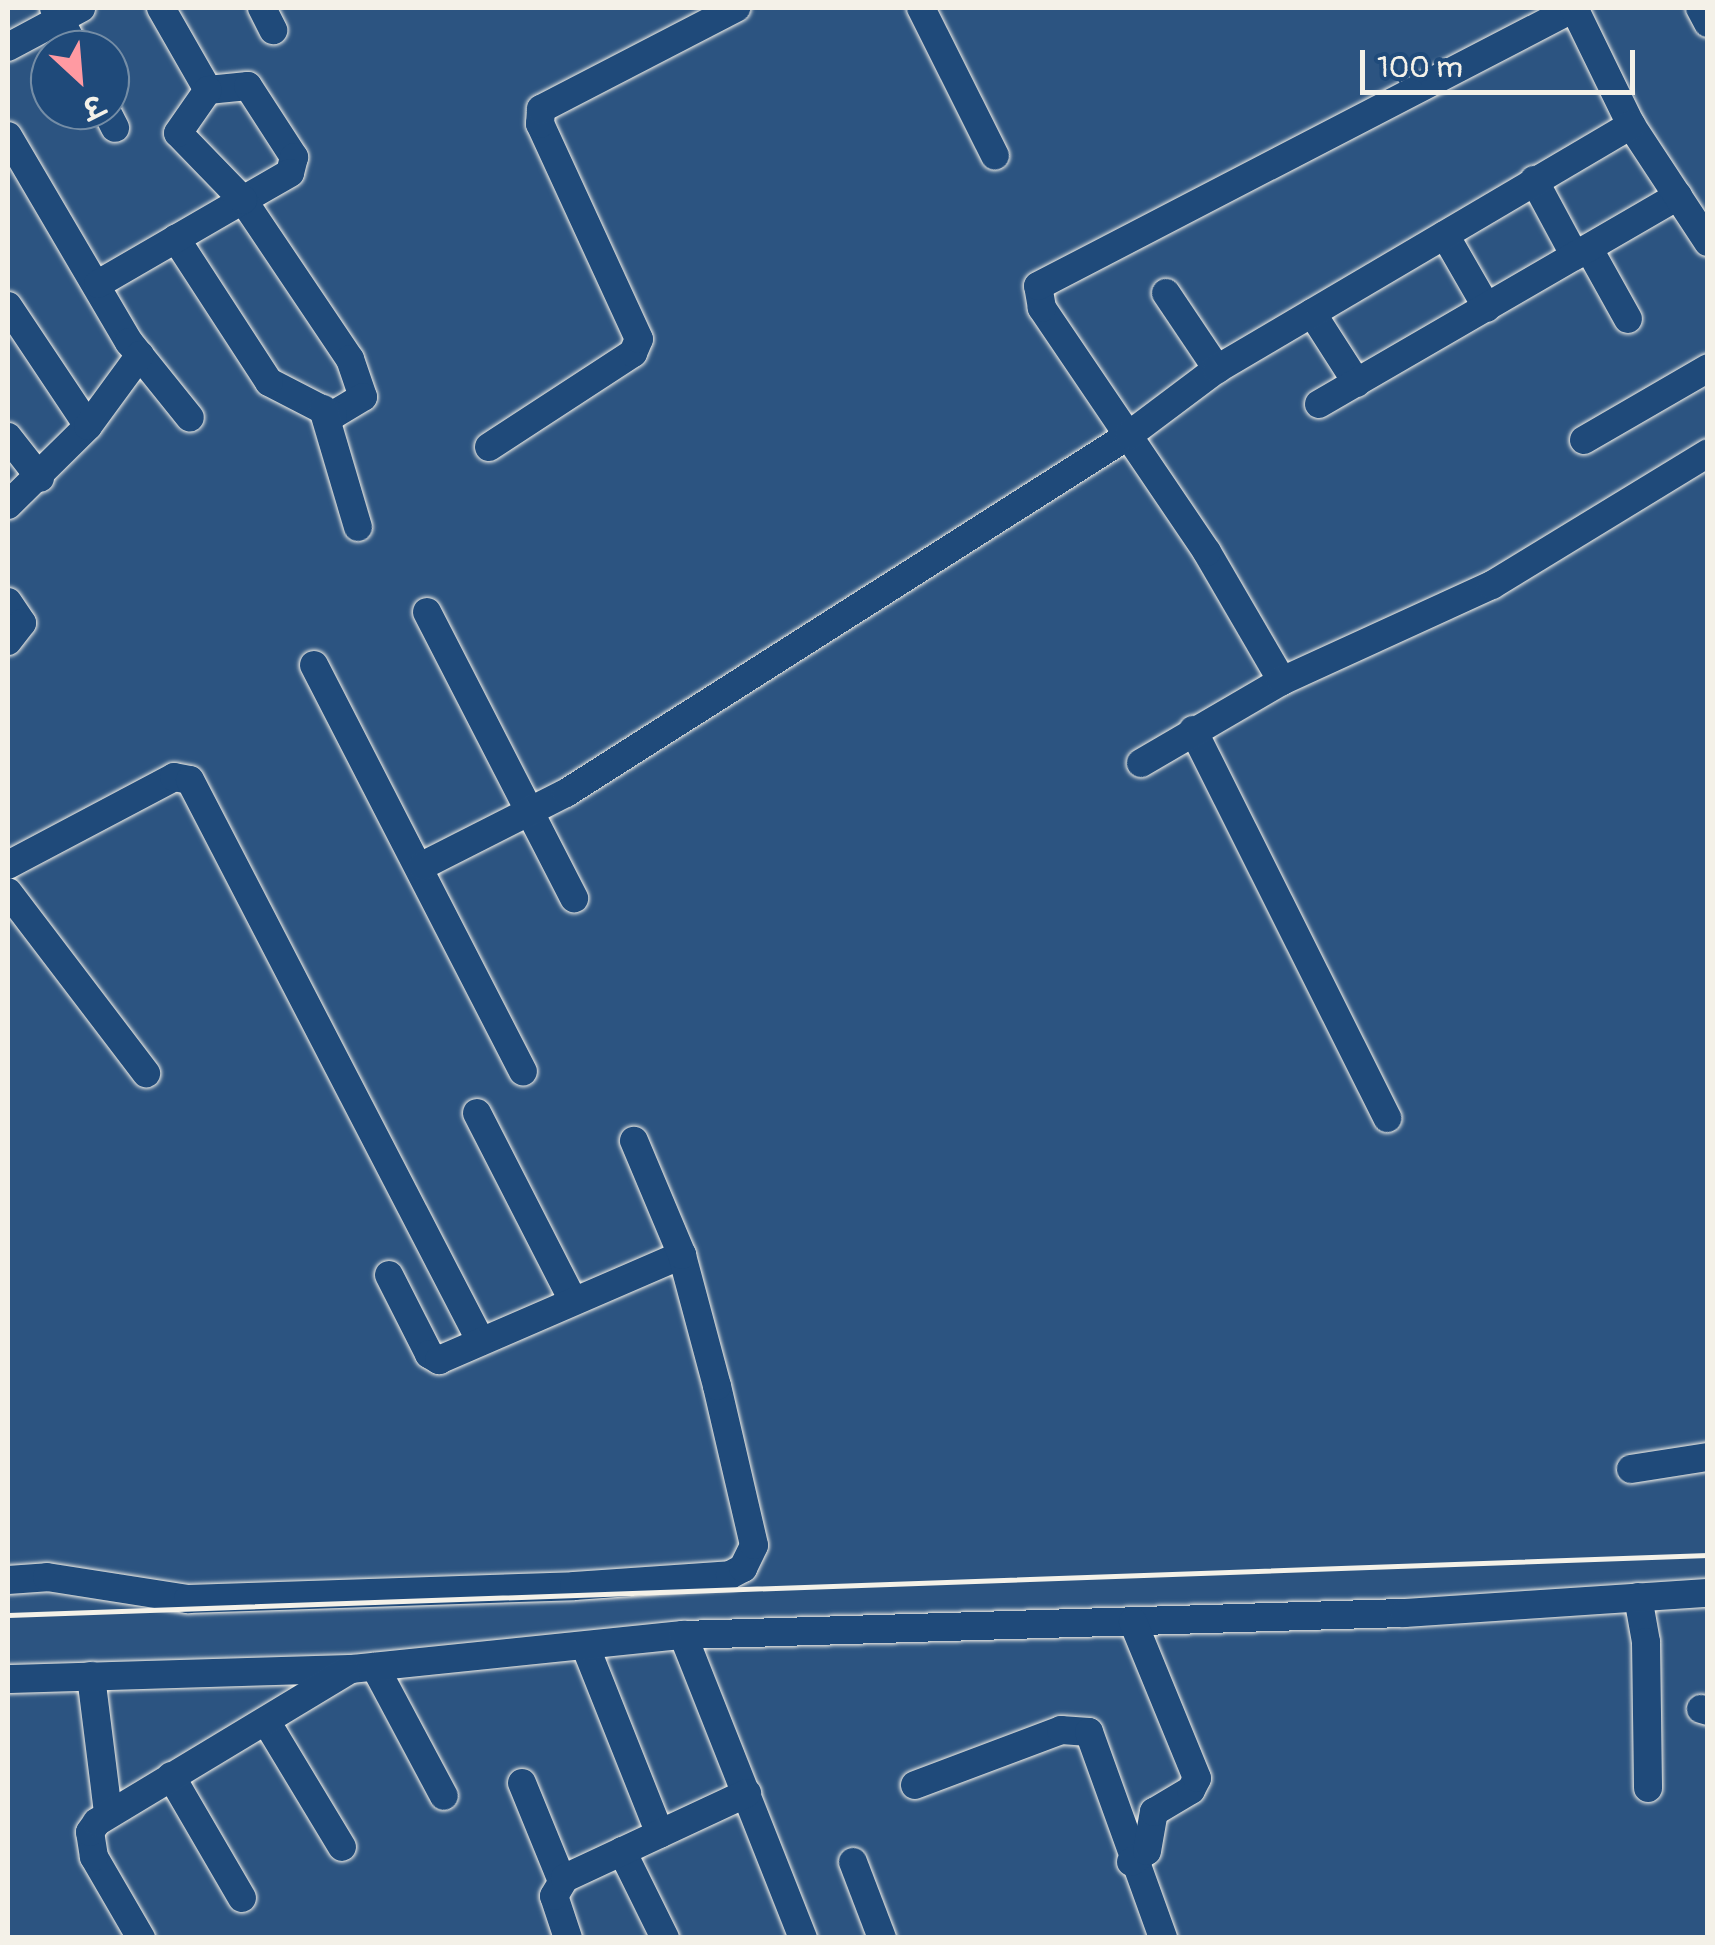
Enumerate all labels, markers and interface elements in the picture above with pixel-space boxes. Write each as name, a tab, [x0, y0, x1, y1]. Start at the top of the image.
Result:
north arrow	[30, 30, 130, 130]
scale bar	[1365, 30, 1640, 92]
text: 100 m	[1377, 49, 1463, 86]
text: उ	[76, 86, 109, 125]

